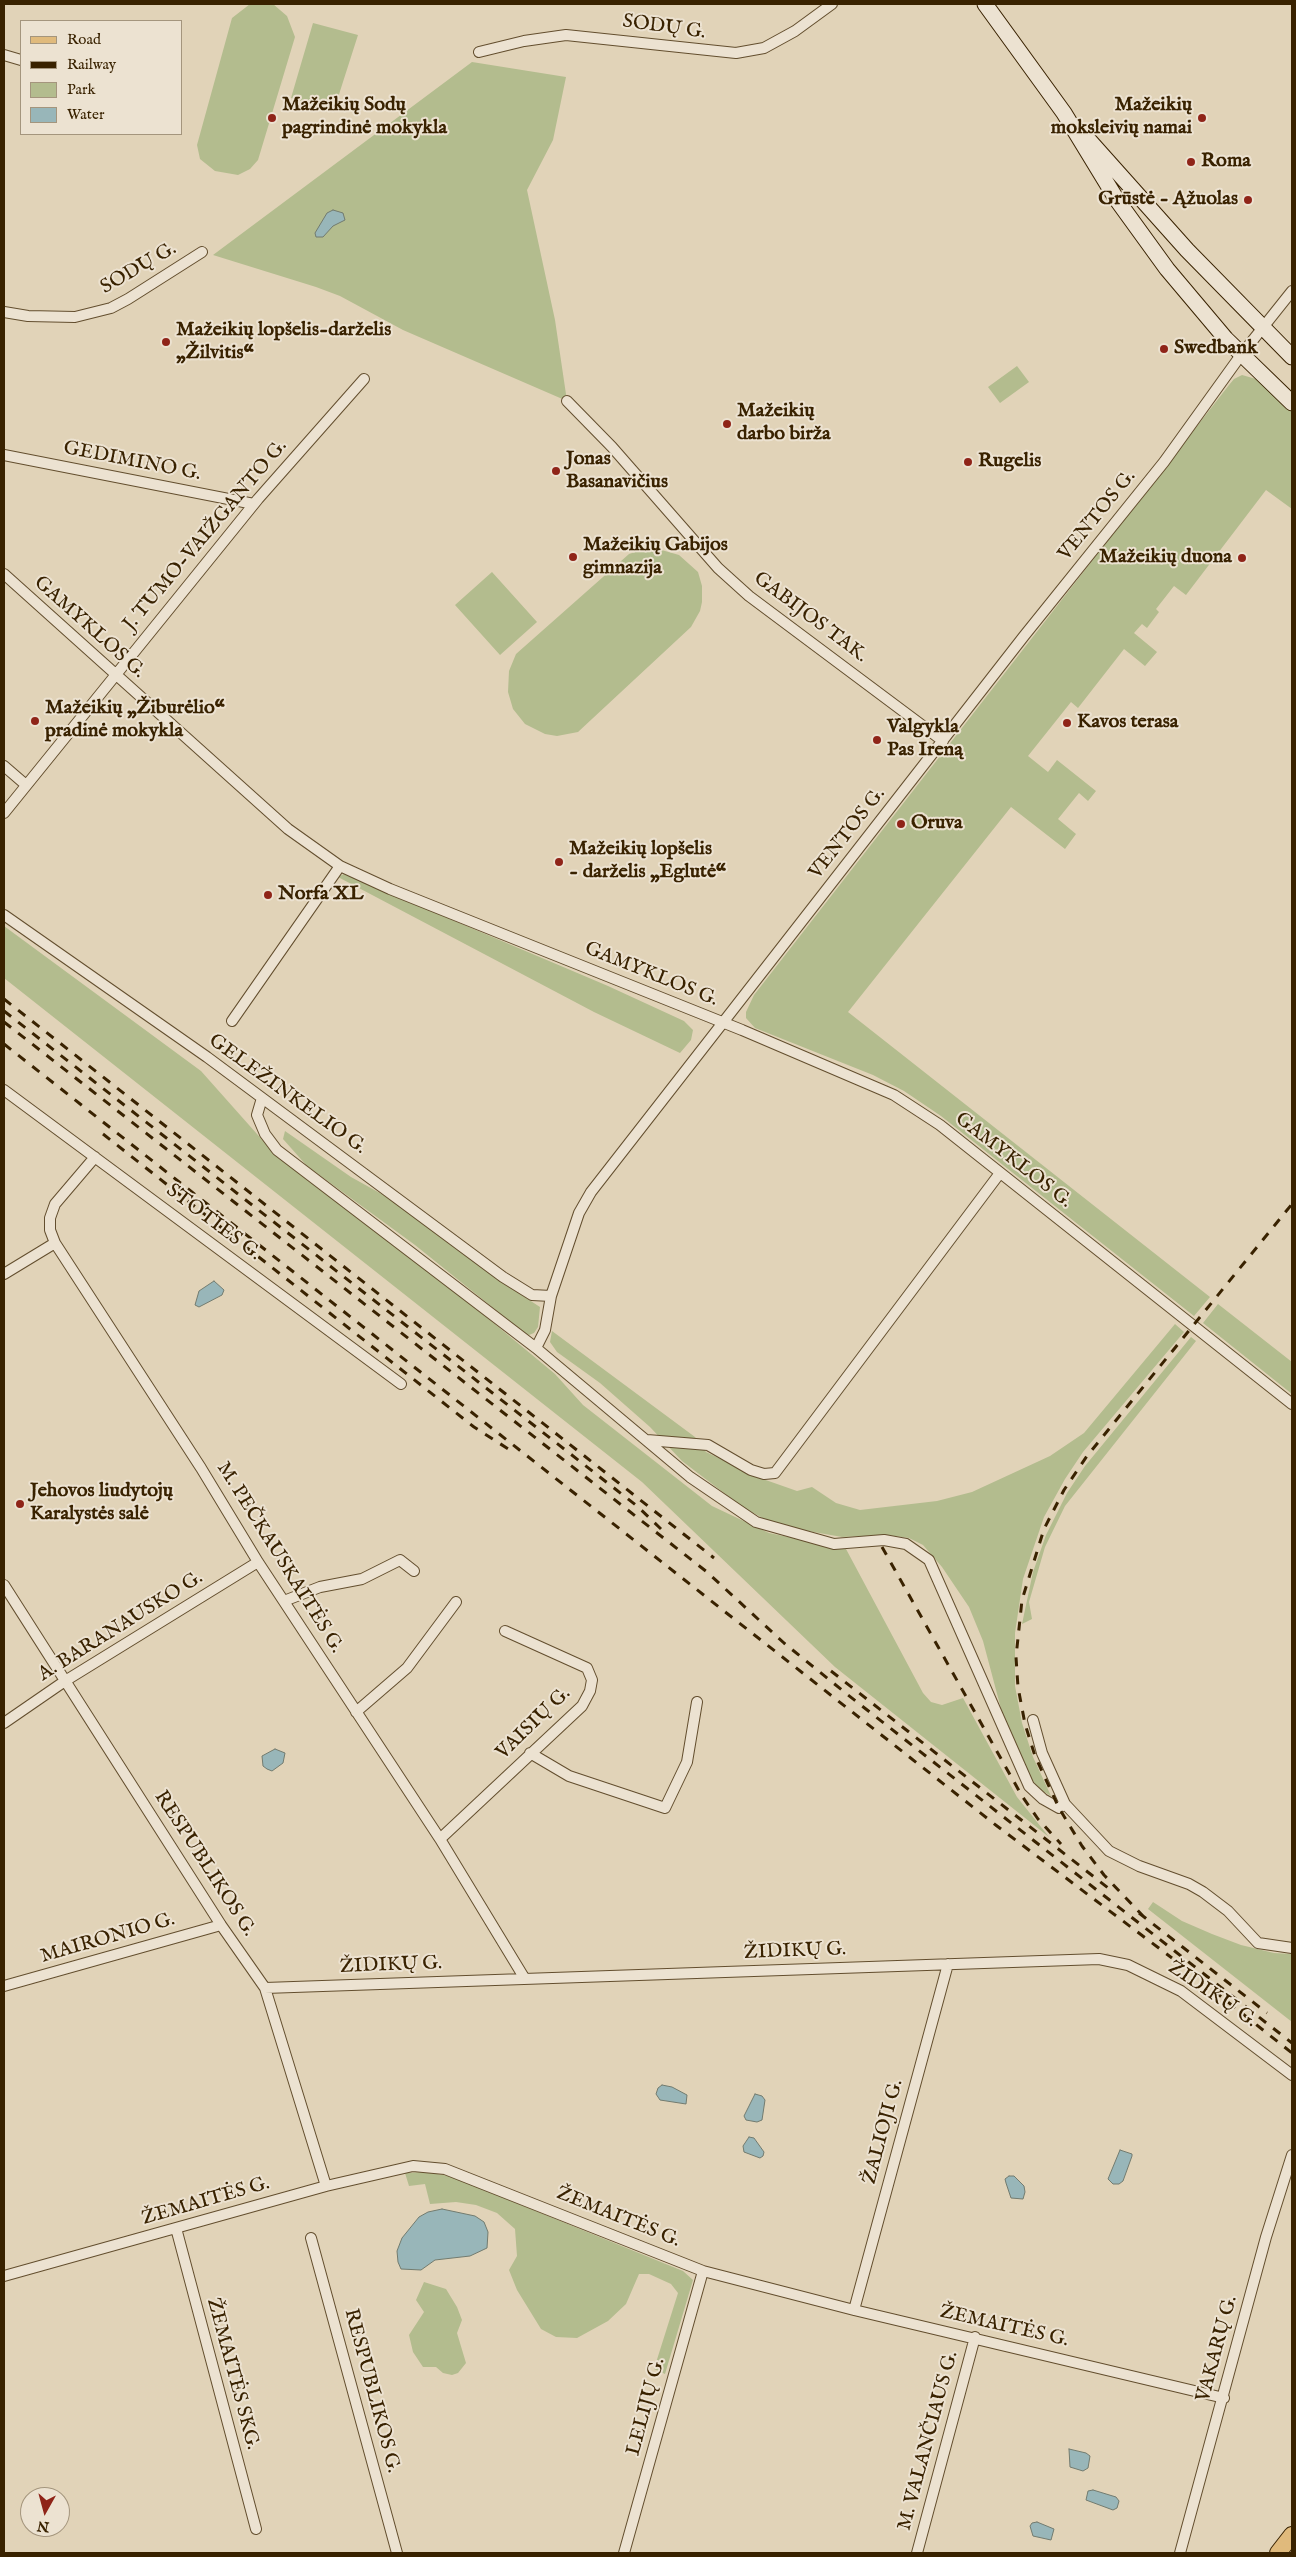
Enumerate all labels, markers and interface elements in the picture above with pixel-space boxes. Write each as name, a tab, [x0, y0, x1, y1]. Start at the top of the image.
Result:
street label: SODŲ G.	[621, 10, 707, 46]
legend	[20, 20, 182, 135]
text: Road	[67, 30, 101, 49]
text: Railway	[67, 55, 116, 74]
text: Park	[67, 80, 96, 99]
place label: Mažeikių Sodų pagrindinė mokykla	[282, 94, 447, 141]
place label: Mažeikių moksleivių namai	[1051, 94, 1192, 141]
text: Water	[67, 105, 104, 124]
marker: Mažeikių Sodų pagrindinė mokykla	[266, 112, 278, 124]
marker: Mažeikių moksleivių namai	[1196, 112, 1208, 124]
place label: Roma	[1201, 150, 1251, 174]
marker: Roma	[1185, 156, 1197, 168]
place label: Grūstė - Ąžuolas	[1098, 188, 1238, 212]
marker: Grūstė - Ąžuolas	[1242, 194, 1254, 206]
street label: SODŲ G.	[97, 238, 181, 300]
place label: Mažeikių lopšelis-darželis „Žilvitis“	[176, 319, 391, 366]
marker: Mažeikių lopšelis-darželis „Žilvitis“	[160, 336, 172, 348]
place label: Swedbank	[1174, 337, 1258, 361]
marker: Swedbank	[1158, 343, 1170, 355]
place label: Mažeikių darbo birža	[737, 400, 831, 447]
marker: Mažeikių darbo birža	[721, 418, 733, 430]
street label: J. TUMO-VAIŽGANTO G.	[119, 435, 293, 637]
street label: GEDIMINO G.	[61, 437, 203, 487]
place label: Jonas Basanavičius	[566, 448, 668, 495]
place label: Rugelis	[978, 450, 1041, 474]
marker: Rugelis	[962, 456, 974, 468]
marker: Jonas Basanavičius	[550, 465, 562, 477]
street label: VENTOS G.	[1054, 466, 1142, 566]
place label: Mažeikių Gabijos gimnazija	[583, 534, 728, 581]
place label: Mažeikių duona	[1099, 546, 1232, 570]
marker: Mažeikių Gabijos gimnazija	[567, 551, 579, 563]
marker: Mažeikių duona	[1236, 552, 1248, 564]
street label: GABIJOS TAK.	[748, 567, 872, 669]
street label: GAMYKLOS G.	[28, 572, 150, 684]
place label: Mažeikių „Žiburėlio“ pradinė mokykla	[45, 697, 225, 744]
place label: Kavos terasa	[1077, 711, 1178, 735]
marker: Mažeikių „Žiburėlio“ pradinė mokykla	[29, 715, 41, 727]
place label: Valgykla Pas Ireną	[887, 716, 963, 763]
marker: Kavos terasa	[1061, 717, 1073, 729]
marker: Valgykla Pas Ireną	[871, 734, 883, 746]
street label: VENTOS G.	[805, 783, 891, 885]
place label: Oruva	[911, 812, 963, 836]
marker: Oruva	[895, 818, 907, 830]
place label: Mažeikių lopšelis - darželis „Eglutė“	[569, 838, 726, 885]
marker: Mažeikių lopšelis - darželis „Eglutė“	[553, 856, 565, 868]
place label: Norfa XL	[278, 883, 363, 907]
marker: Norfa XL	[262, 889, 274, 901]
street label: GAMYKLOS G.	[581, 937, 721, 1013]
street label: GELEŽINKELIO G.	[203, 1030, 371, 1160]
street label: GAMYKLOS G.	[950, 1108, 1076, 1214]
street label: STOTIES G.	[161, 1179, 265, 1267]
street label: M. PEČKAUSKAITĖS G.	[210, 1458, 348, 1658]
place label: Jehovos liudytojų Karalystės salė	[30, 1480, 173, 1527]
marker: Jehovos liudytojų Karalystės salė	[14, 1498, 26, 1510]
street label: A. BARANAUSKO G.	[34, 1567, 208, 1687]
street label: VAISIŲ G.	[492, 1683, 576, 1765]
street label: RESPUBLIKOS G.	[148, 1787, 260, 1941]
street label: MAIRONIO G.	[38, 1908, 178, 1970]
street label: ŽIDIKŲ G.	[743, 1938, 847, 1966]
street label: ŽIDIKŲ G.	[339, 1952, 443, 1980]
street label: ŽIDIKŲ G.	[1163, 1956, 1261, 2034]
street label: ŽALIOJI G.	[859, 2077, 909, 2187]
street label: ŽEMAITĖS G.	[139, 2172, 273, 2232]
street label: ŽEMAITĖS G.	[552, 2182, 684, 2254]
street label: VAKARŲ G.	[1192, 2293, 1244, 2405]
street label: ŽEMAITĖS SKG.	[200, 2296, 264, 2452]
street label: ŽEMAITĖS G.	[937, 2300, 1071, 2354]
street label: RESPUBLIKOS G.	[338, 2306, 404, 2476]
street label: M. VALANČIAUS G.	[893, 2349, 965, 2533]
street label: LELIJŲ G.	[622, 2355, 672, 2459]
north arrow	[20, 2487, 70, 2537]
text: N	[36, 2516, 50, 2536]

